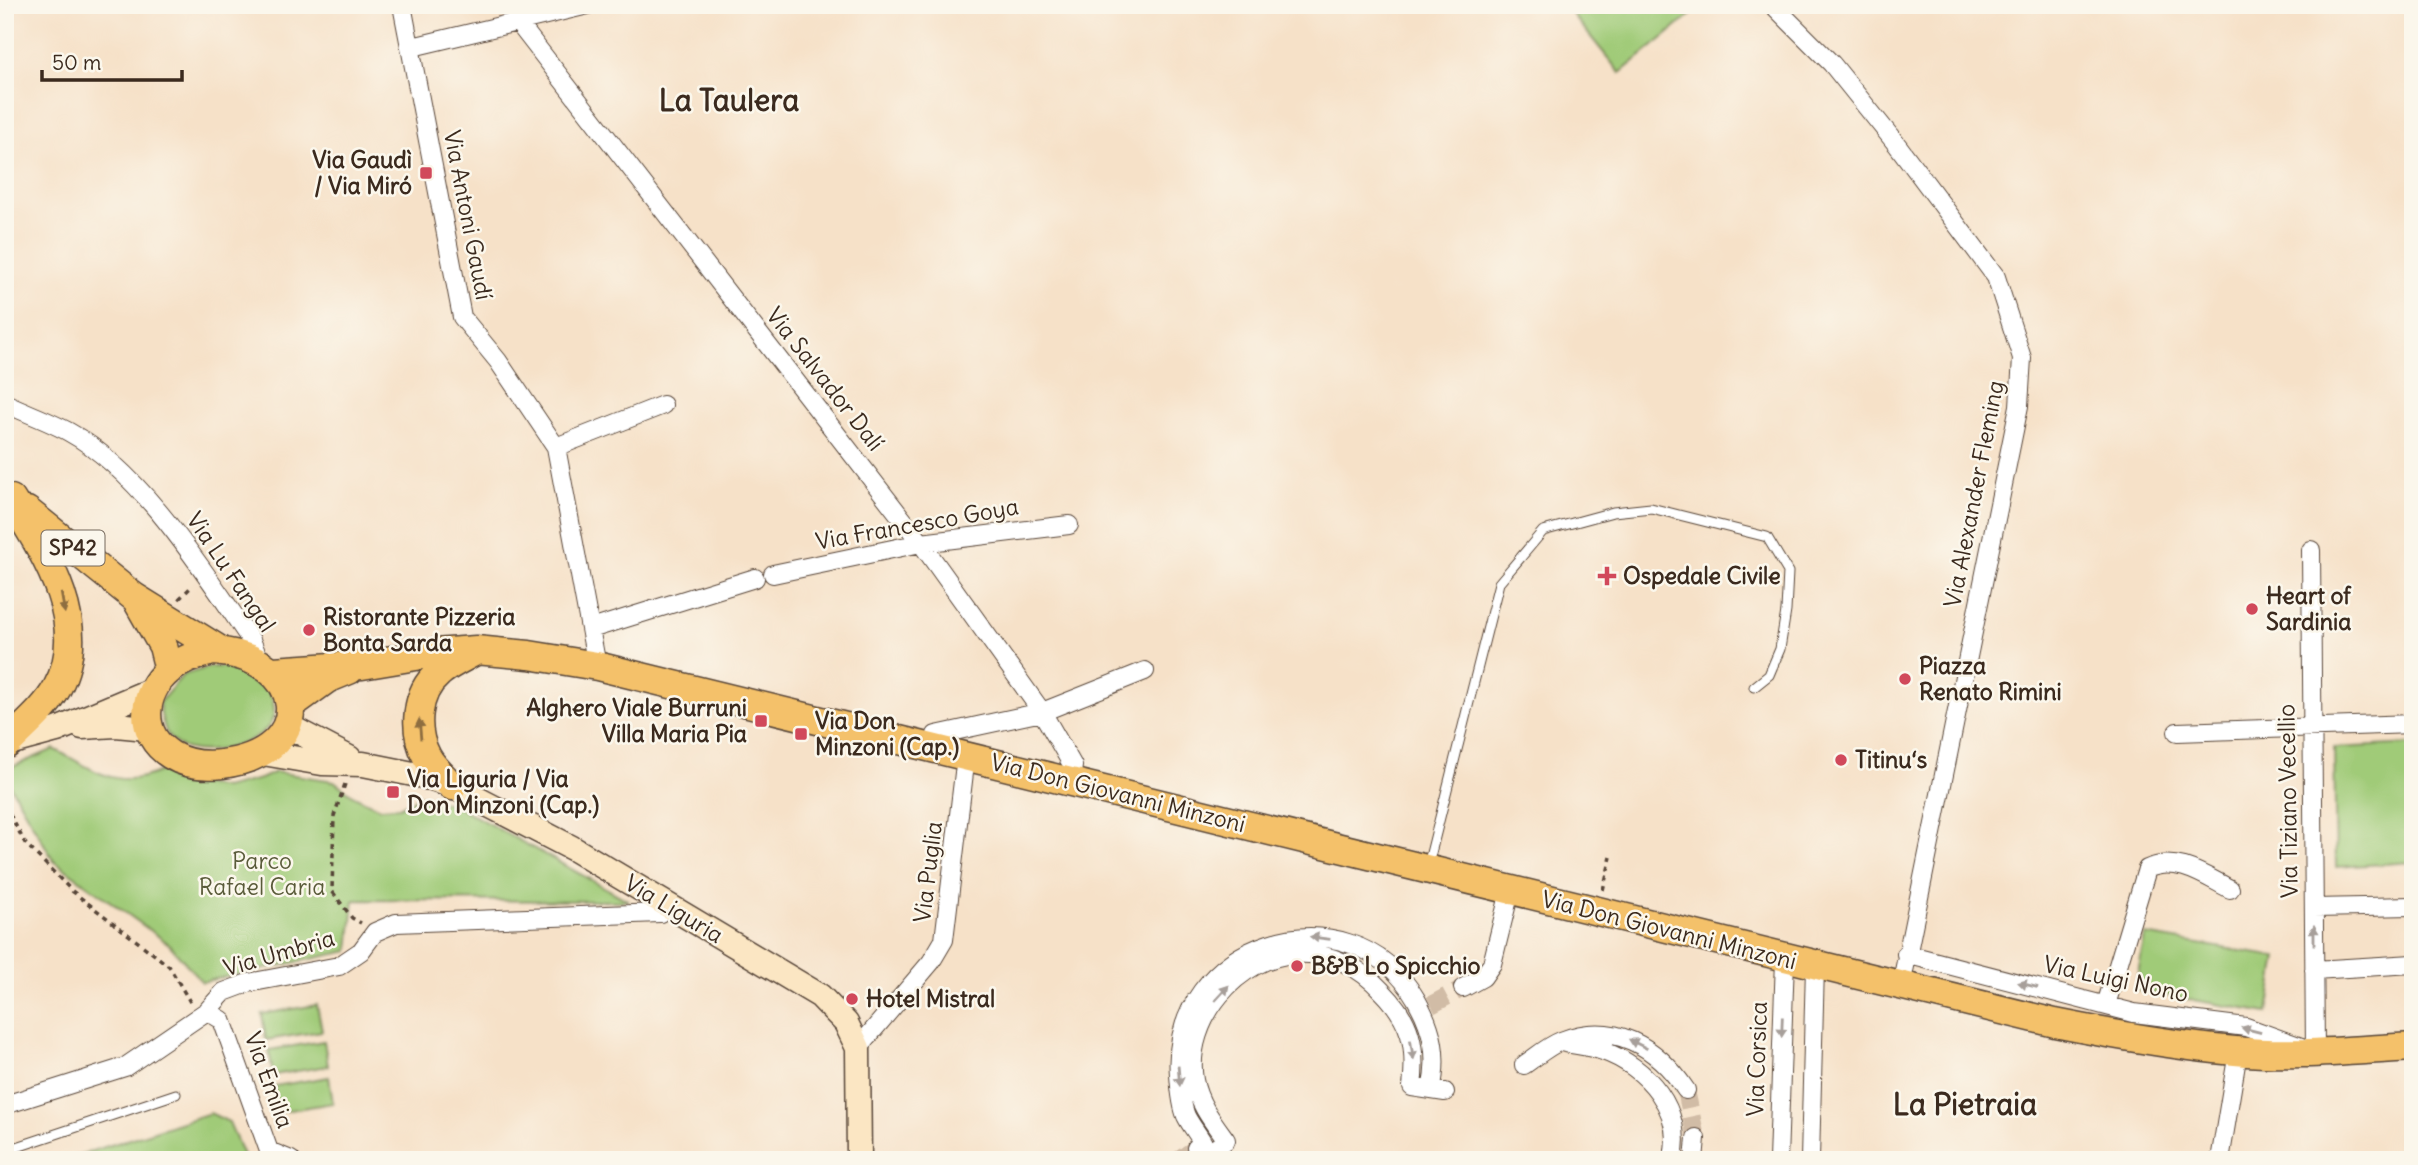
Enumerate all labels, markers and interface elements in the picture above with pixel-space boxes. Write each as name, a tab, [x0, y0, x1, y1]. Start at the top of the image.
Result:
scale bar	[42, 38, 182, 82]
text: 50 m	[52, 49, 101, 76]
district label: La Taulera	[659, 81, 799, 119]
street label: Via Antoni Gaudí	[438, 128, 499, 302]
place label: Via Gaudì / Via Miró	[312, 145, 412, 200]
marker: Via Gaudì / Via Miró	[418, 165, 434, 181]
street label: Via Salvador Dalí	[760, 301, 890, 456]
street label: Via Alexander Fleming	[1937, 378, 2010, 610]
street label: Via Francesco Goya	[813, 491, 1021, 556]
street label: Via Lu Fangal	[181, 506, 282, 637]
road number: SP42	[42, 530, 104, 566]
place label: Ospedale Civile	[1623, 561, 1781, 590]
marker: Ospedale Civile	[1597, 566, 1617, 586]
place label: Heart of Sardinia	[2266, 581, 2352, 636]
one-way arrow	[58, 592, 69, 614]
marker: Heart of Sardinia	[2244, 601, 2260, 617]
place label: Ristorante Pizzeria Bonta Sarda	[323, 602, 515, 657]
marker: Ristorante Pizzeria Bonta Sarda	[301, 622, 317, 638]
place label: Piazza Renato Rimini	[1919, 651, 2062, 706]
marker: Piazza Renato Rimini	[1897, 671, 1913, 687]
place label: Alghero Viale Burruni Villa Maria Pia	[526, 693, 747, 748]
street label: Via Tiziano Vecellio	[2271, 704, 2304, 898]
place label: Via Don Minzoni (Cap.)	[815, 706, 959, 761]
marker: Alghero Viale Burruni Villa Maria Pia	[753, 713, 769, 729]
one-way arrow	[414, 718, 425, 740]
marker: Via Don Minzoni (Cap.)	[793, 726, 809, 742]
place label: Titinu‘s	[1855, 745, 1927, 774]
street label: Via Don Giovanni Minzoni	[988, 747, 1249, 838]
marker: Titinu‘s	[1833, 752, 1849, 768]
place label: Via Liguria / Via Don Minzoni (Cap.)	[407, 764, 599, 819]
marker: Via Liguria / Via Don Minzoni (Cap.)	[385, 784, 401, 800]
street label: Via Puglia	[907, 820, 948, 924]
park label: Parco Rafael Caria	[199, 846, 325, 901]
street label: Via Liguria	[620, 868, 729, 949]
street label: Via Don Giovanni Minzoni	[1539, 884, 1800, 975]
street label: Via Umbria	[220, 923, 338, 982]
one-way arrow	[2308, 924, 2320, 946]
one-way arrow	[1309, 933, 1331, 944]
street label: Via Luigi Nono	[2041, 949, 2191, 1008]
place label: B&B Lo Spicchio	[1311, 951, 1481, 980]
marker: B&B Lo Spicchio	[1289, 958, 1305, 974]
one-way arrow	[2017, 979, 2039, 990]
place label: Hotel Mistral	[866, 984, 995, 1013]
one-way arrow	[1214, 984, 1230, 1002]
marker: Hotel Mistral	[844, 991, 860, 1007]
street label: Via Corsica	[1740, 1001, 1773, 1117]
one-way arrow	[1777, 1017, 1788, 1039]
one-way arrow	[2240, 1024, 2261, 1034]
street label: Via Emilia	[239, 1028, 300, 1132]
one-way arrow	[1627, 1038, 1647, 1050]
one-way arrow	[1407, 1039, 1418, 1061]
one-way arrow	[1174, 1066, 1185, 1088]
district label: La Pietraia	[1893, 1085, 2037, 1123]

